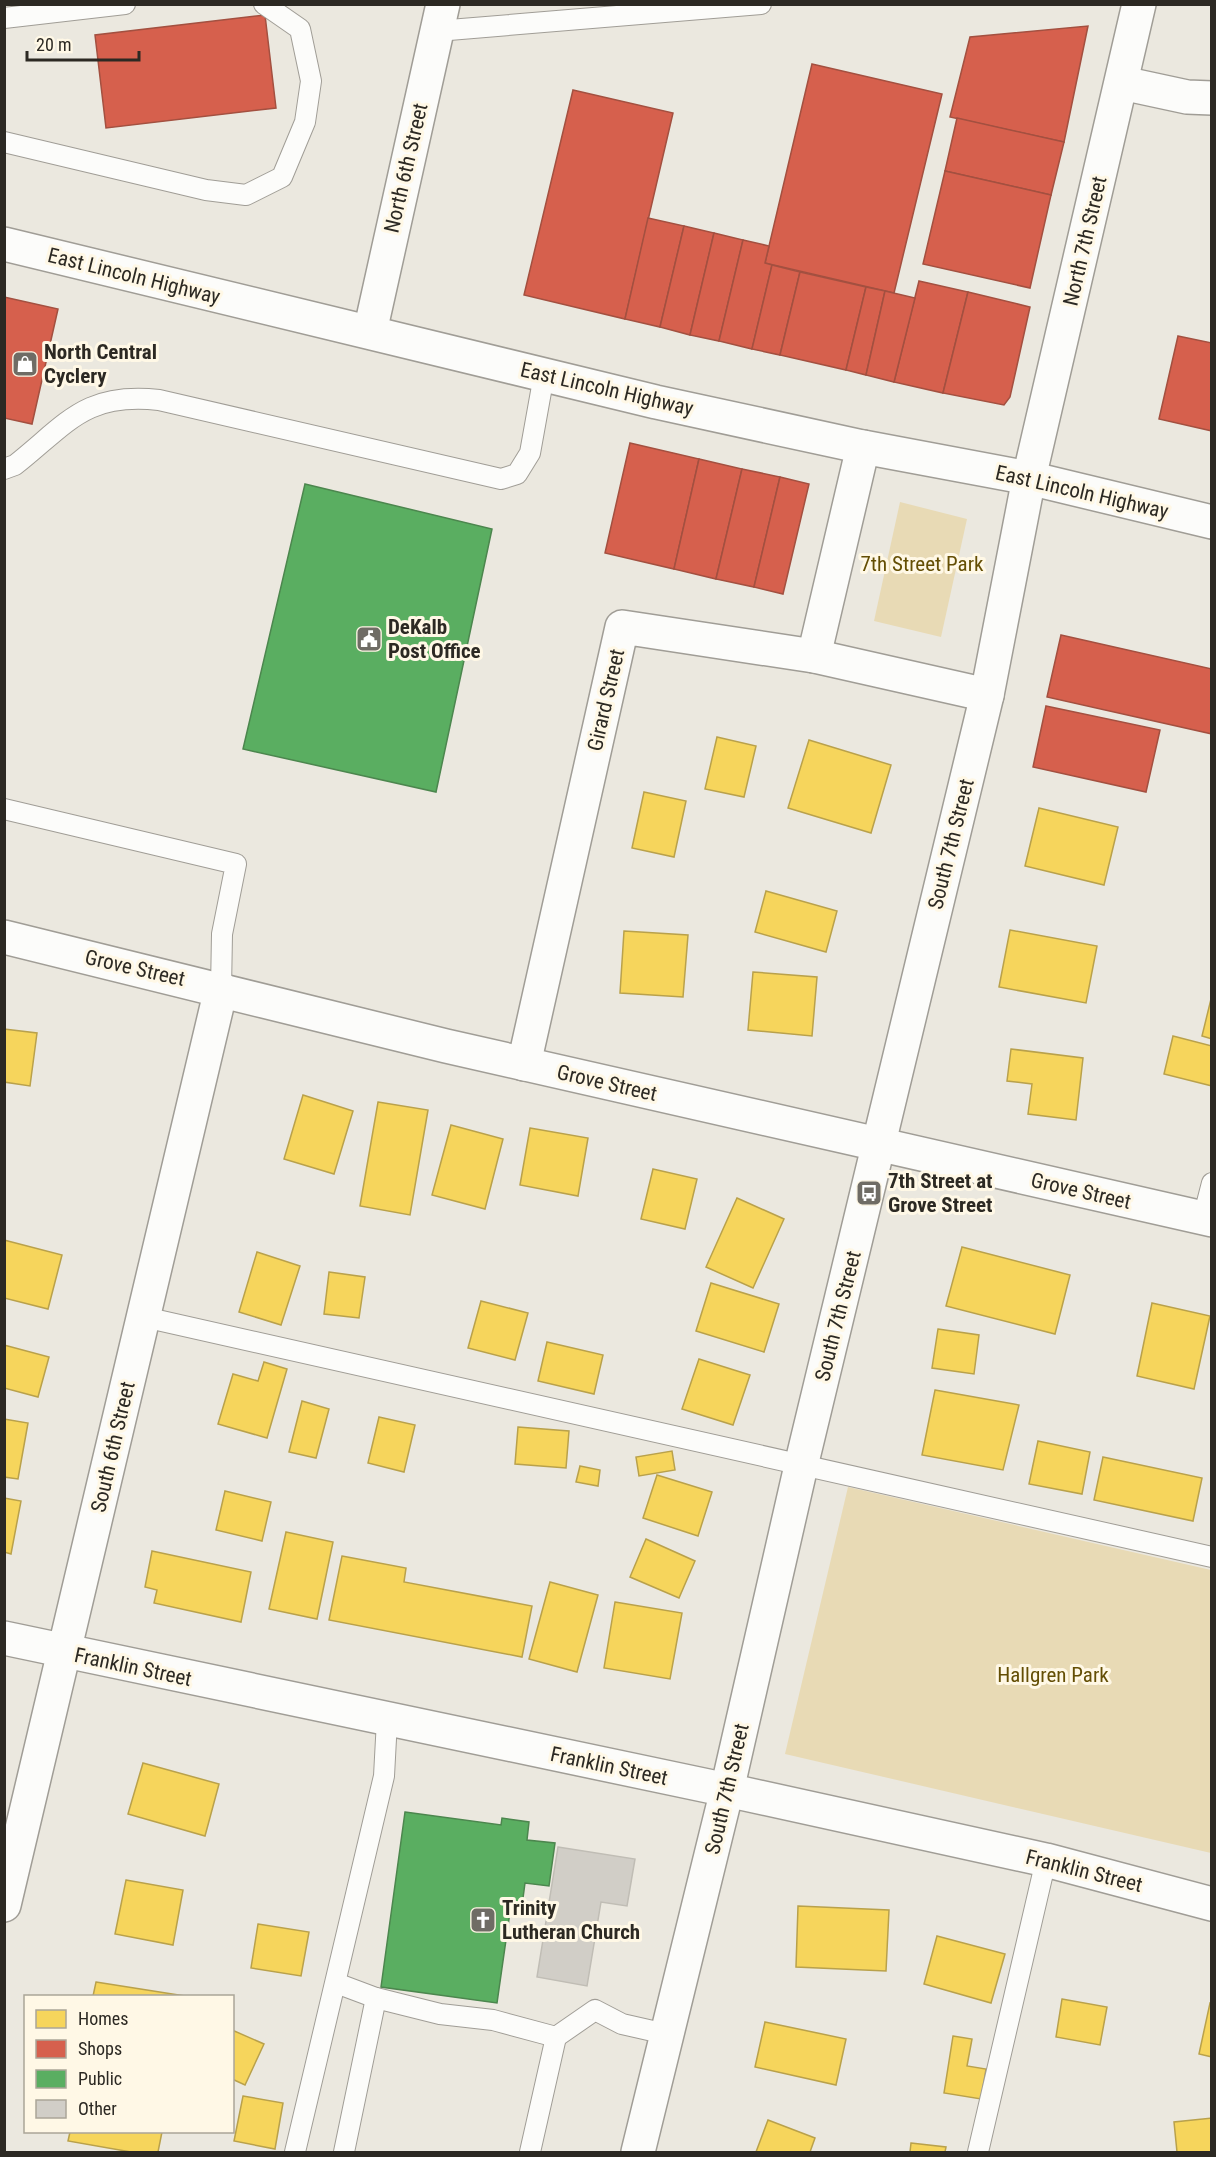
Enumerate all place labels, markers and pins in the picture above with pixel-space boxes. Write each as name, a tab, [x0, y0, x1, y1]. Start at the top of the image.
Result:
place label: North Central Cyclery	[44, 340, 157, 388]
shop icon: North Central Cyclery	[10, 349, 40, 379]
place label: DeKalb Post Office	[388, 615, 481, 663]
public building icon: DeKalb Post Office	[354, 624, 384, 654]
place label: 7th Street at Grove Street	[888, 1169, 992, 1217]
bus stop icon: 7th Street at Grove Street	[854, 1178, 884, 1208]
place label: Trinity Lutheran Church	[502, 1896, 640, 1944]
church icon: Trinity Lutheran Church	[468, 1905, 498, 1935]

